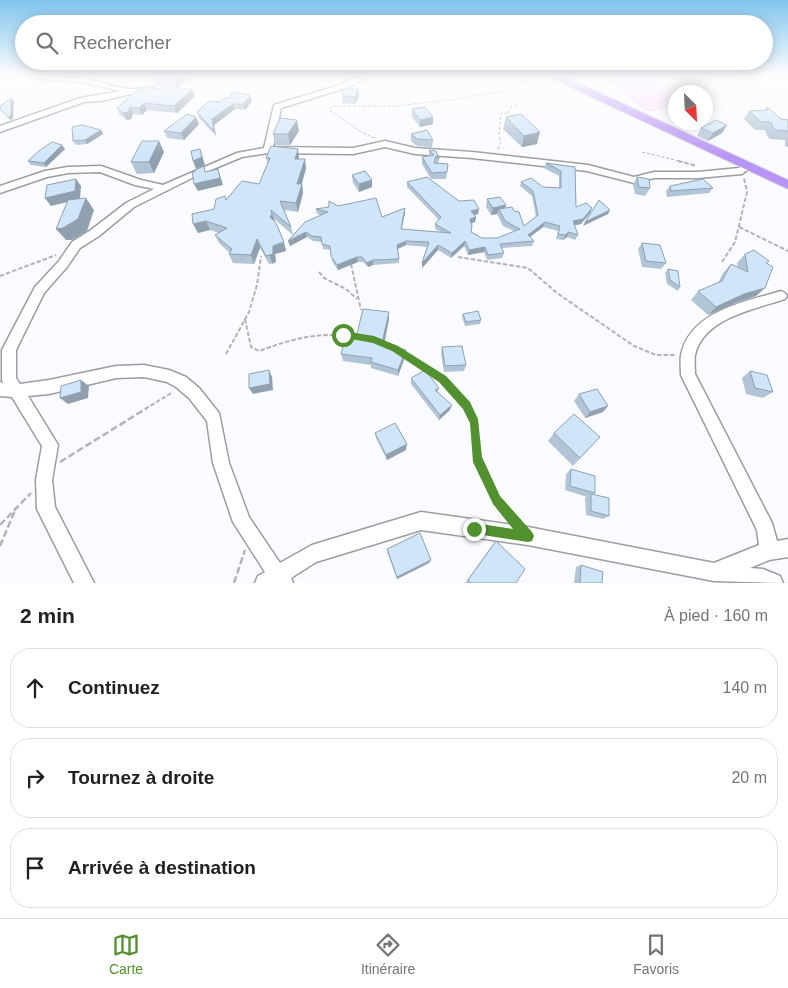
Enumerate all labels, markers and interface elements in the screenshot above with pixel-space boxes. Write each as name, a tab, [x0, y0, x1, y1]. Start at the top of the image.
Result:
search box	[15, 15, 773, 70]
icon: search	[33, 29, 61, 57]
text: Rechercher	[73, 32, 171, 53]
north arrow	[668, 85, 713, 130]
route start	[332, 324, 355, 347]
route end	[463, 518, 486, 541]
text: 2 min	[20, 604, 75, 627]
text: À pied · 160 m	[664, 607, 768, 624]
icon: ahead	[21, 674, 49, 702]
text: Continuez	[68, 677, 160, 698]
text: 140 m	[723, 679, 767, 696]
icon: right	[21, 764, 49, 792]
text: Tournez à droite	[68, 767, 214, 788]
text: 20 m	[731, 769, 767, 786]
icon: arrive	[21, 854, 49, 882]
text: Arrivée à destination	[68, 857, 256, 878]
tab: Carte	[109, 931, 143, 977]
tab: Itinéraire	[361, 931, 415, 977]
tab: Favoris	[633, 931, 679, 977]

